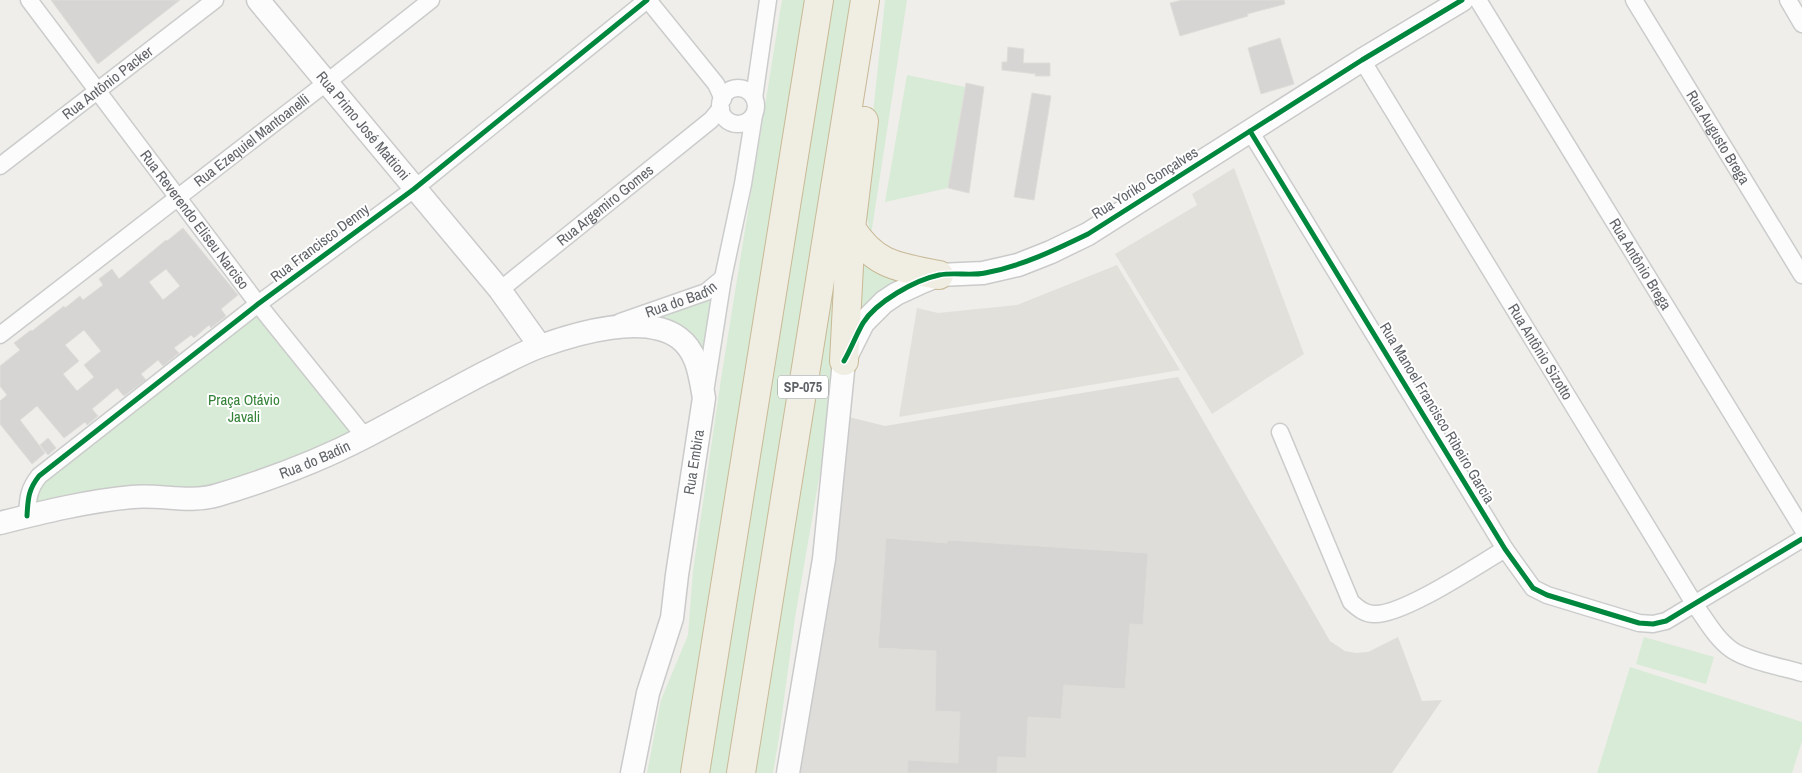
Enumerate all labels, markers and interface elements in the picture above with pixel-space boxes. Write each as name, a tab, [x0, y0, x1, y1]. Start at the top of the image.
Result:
street label: Rua Antônio Packer	[58, 41, 157, 124]
street label: Rua Primo José Mattioni	[312, 67, 415, 185]
street label: Rua Augusto Brega	[1682, 86, 1755, 188]
street label: Rua Ezequiel Mantoanelli	[189, 89, 313, 192]
street label: Rua Yoriko Gonçalves	[1087, 141, 1202, 224]
street label: Rua Reverendo Eliseu Narciso	[135, 145, 254, 294]
street label: Rua Argemiro Gomes	[552, 159, 658, 250]
street label: Rua Francisco Denny	[266, 198, 374, 287]
street label: Rua Antônio Brega	[1604, 214, 1677, 314]
street label: Rua do Badin	[642, 276, 721, 322]
street label: Rua Antônio Sizotto	[1503, 299, 1578, 404]
street label: Rua Manoel Francisco Ribeiro Garcia	[1375, 318, 1500, 507]
road number: SP-075	[778, 376, 828, 398]
park label: Praça Otávio Javali	[208, 389, 280, 427]
street label: Rua Embira	[678, 428, 709, 496]
street label: Rua do Badin	[276, 435, 354, 484]

